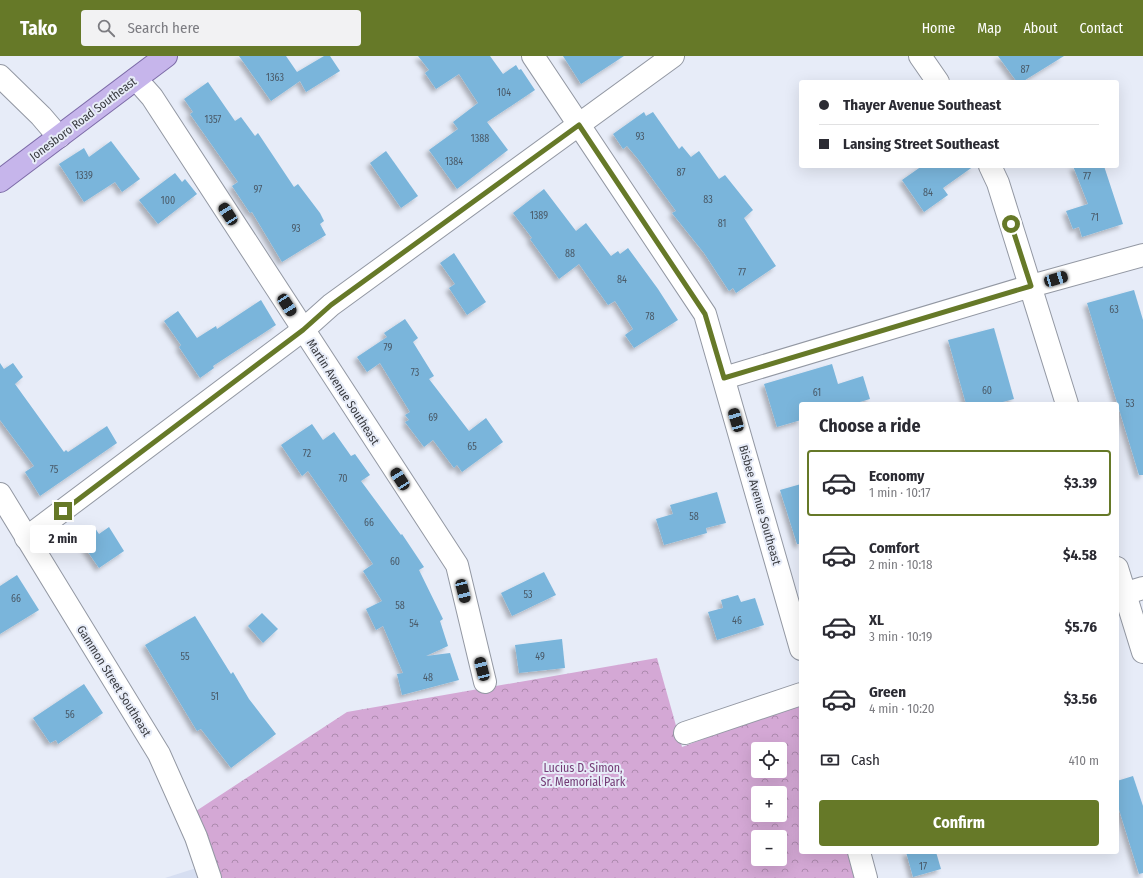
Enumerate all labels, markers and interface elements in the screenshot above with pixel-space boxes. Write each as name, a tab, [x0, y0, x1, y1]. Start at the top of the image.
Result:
search box	[81, 10, 361, 46]
text: Tako	[20, 17, 57, 40]
icon: search	[95, 17, 117, 39]
text: Search here	[127, 19, 200, 37]
text: Home	[922, 20, 955, 37]
text: Map	[977, 20, 1001, 37]
text: About	[1023, 20, 1058, 37]
text: Contact	[1080, 20, 1123, 37]
house number: 87	[1021, 64, 1029, 76]
house number: 1363	[266, 72, 284, 84]
street label: Jonesboro Road Southeast	[27, 74, 139, 164]
house number: 104	[497, 87, 511, 99]
text: Thayer Avenue Southeast	[843, 96, 1001, 114]
house number: 1357	[205, 114, 221, 126]
house number: 93	[635, 131, 645, 143]
house number: 1388	[471, 133, 489, 145]
text: Lansing Street Southeast	[843, 135, 999, 153]
house number: 1384	[445, 156, 463, 168]
house number: 87	[677, 167, 685, 179]
house number: 1339	[75, 170, 93, 182]
house number: 77	[1083, 171, 1091, 183]
house number: 97	[254, 184, 262, 196]
house number: 84	[923, 187, 933, 199]
house number: 83	[703, 194, 713, 206]
house number: 100	[161, 195, 175, 207]
car	[216, 201, 240, 227]
house number: 1389	[530, 210, 548, 222]
house number: 71	[1091, 212, 1099, 224]
route start	[1002, 215, 1020, 233]
house number: 81	[718, 218, 726, 230]
house number: 93	[291, 223, 301, 235]
house number: 88	[565, 248, 575, 260]
house number: 77	[738, 267, 746, 279]
car	[1043, 270, 1069, 288]
house number: 84	[617, 274, 627, 286]
car	[275, 292, 299, 318]
house number: 63	[1109, 304, 1119, 316]
house number: 78	[646, 311, 654, 323]
street label: Martin Avenue Southeast	[304, 337, 382, 447]
house number: 79	[384, 342, 393, 354]
house number: 73	[411, 367, 420, 379]
house number: 60	[982, 385, 992, 397]
house number: 61	[813, 387, 821, 399]
house number: 53	[1125, 398, 1135, 410]
car	[727, 407, 745, 433]
house number: 69	[428, 412, 438, 424]
text: Choose a ride	[819, 415, 921, 437]
house number: 65	[467, 441, 477, 453]
street label: Bisbee Avenue Southeast	[736, 443, 784, 567]
house number: 72	[303, 448, 312, 460]
house number: 75	[50, 464, 59, 476]
icon: car	[821, 465, 857, 501]
car	[388, 466, 412, 492]
text: Economy	[869, 467, 924, 485]
house number: 70	[338, 473, 348, 485]
text: $3.39	[1064, 474, 1097, 492]
text: 1 min · 10:17	[869, 485, 931, 500]
route end	[54, 502, 72, 520]
house number: 58	[689, 511, 699, 523]
house number: 66	[364, 517, 374, 529]
callout: 2 min	[30, 525, 96, 553]
text: 2 min	[49, 531, 77, 546]
icon: car	[821, 537, 857, 573]
text: Comfort	[869, 539, 920, 557]
text: $4.58	[1063, 546, 1097, 564]
house number: 60	[390, 556, 400, 568]
text: 2 min · 10:18	[869, 557, 932, 572]
car	[454, 578, 472, 604]
house number: 53	[523, 589, 533, 601]
house number: 66	[11, 593, 21, 605]
house number: 58	[395, 600, 405, 612]
icon: car	[821, 609, 857, 645]
text: XL	[869, 611, 884, 629]
house number: 46	[732, 615, 742, 627]
house number: 54	[409, 618, 419, 630]
text: $5.76	[1065, 618, 1097, 636]
street label: Gammon Street Southeast	[74, 623, 154, 739]
text: 3 min · 10:19	[869, 629, 932, 644]
house number: 55	[180, 651, 190, 663]
house number: 49	[535, 651, 545, 663]
car	[473, 656, 491, 682]
house number: 48	[423, 672, 433, 684]
icon: car	[821, 681, 857, 717]
text: Green	[869, 683, 906, 701]
text: $3.56	[1064, 690, 1097, 708]
house number: 51	[211, 691, 219, 703]
text: 4 min · 10:20	[869, 701, 934, 716]
house number: 56	[65, 709, 75, 721]
map controls	[751, 742, 787, 866]
button: locate	[751, 742, 787, 778]
icon: cash	[819, 749, 841, 771]
text: Cash	[851, 751, 880, 769]
text: 410 m	[1069, 753, 1099, 768]
park label: Lucius D. Simon, Sr. Memorial Park	[541, 761, 626, 789]
button: +	[751, 786, 787, 822]
button: Confirm	[819, 800, 1099, 846]
button: −	[751, 830, 787, 866]
house number: 17	[919, 861, 927, 873]

